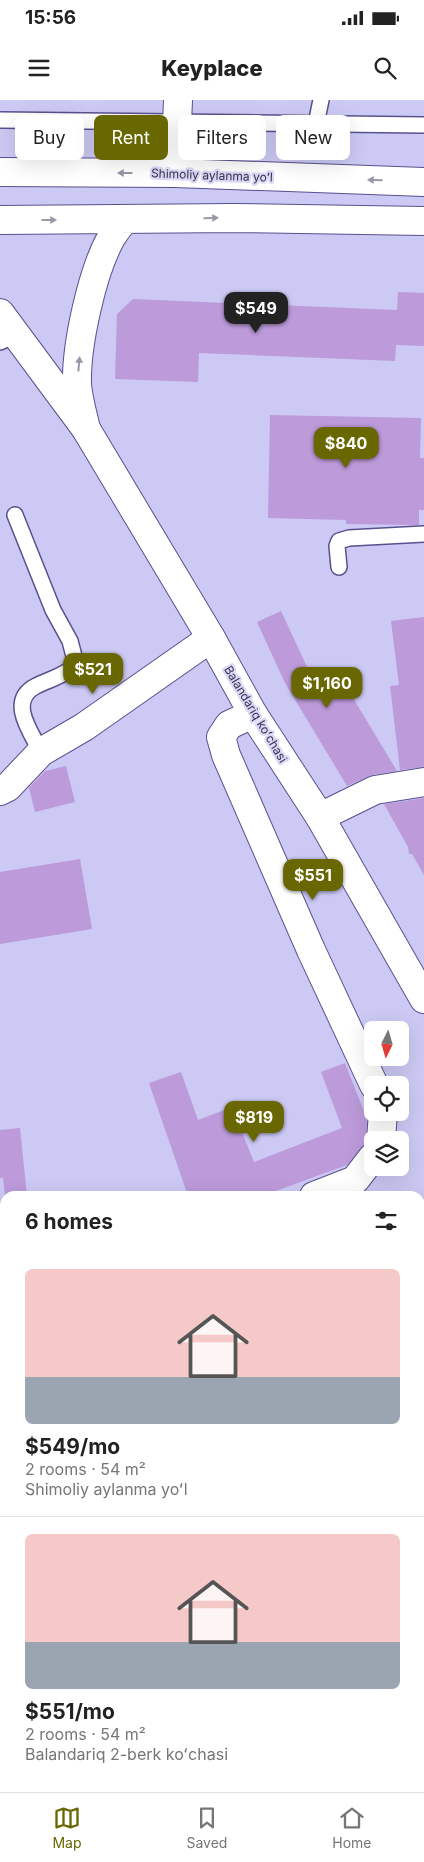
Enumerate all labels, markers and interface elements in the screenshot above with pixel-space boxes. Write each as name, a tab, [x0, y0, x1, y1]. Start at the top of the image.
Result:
text: 15:56	[25, 6, 76, 29]
icon: menu	[25, 54, 53, 82]
icon: search	[371, 54, 399, 82]
text: Keyplace	[161, 55, 263, 81]
chip: Buy	[15, 115, 84, 160]
chip: Rent	[94, 115, 168, 160]
chip: Filters	[178, 115, 266, 160]
chip: New	[276, 115, 350, 160]
street label: Shimoliy aylanma yoʻl	[151, 165, 273, 185]
one-way arrow	[117, 169, 133, 177]
one-way arrow	[367, 176, 383, 184]
one-way arrow	[203, 214, 219, 222]
one-way arrow	[41, 216, 57, 224]
pin: $549	[226, 292, 286, 334]
text: $549	[235, 298, 277, 318]
one-way arrow	[75, 356, 83, 372]
pin: $840	[316, 426, 376, 469]
text: $840	[325, 433, 367, 453]
pin: $521	[63, 652, 123, 695]
text: $521	[74, 659, 112, 679]
street label: Balandariq koʻchasi	[221, 663, 291, 765]
pin: $1,160	[286, 666, 368, 709]
text: $1,160	[302, 673, 352, 693]
pin: $551	[283, 858, 343, 901]
text: $551	[294, 865, 332, 885]
north arrow	[364, 1021, 409, 1066]
map controls	[364, 1021, 409, 1176]
button: locate	[364, 1076, 409, 1121]
pin: $819	[224, 1100, 284, 1143]
text: $819	[235, 1107, 273, 1127]
button: layers	[364, 1131, 409, 1176]
icon: filters	[372, 1207, 400, 1235]
text: 6 homes	[25, 1209, 113, 1234]
icon: home	[168, 1301, 258, 1391]
text: $549/mo	[25, 1434, 120, 1459]
text: 2 rooms · 54 m²	[25, 1459, 146, 1479]
text: Shimoliy aylanma yoʻl	[25, 1479, 188, 1499]
icon: home	[168, 1567, 258, 1657]
text: $551/mo	[25, 1699, 115, 1724]
text: 2 rooms · 54 m²	[25, 1724, 146, 1744]
text: Balandariq 2-berk koʻchasi	[25, 1744, 228, 1764]
tab: Map	[52, 1804, 82, 1851]
tab: Saved	[186, 1804, 227, 1851]
tab: Home	[332, 1804, 372, 1851]

